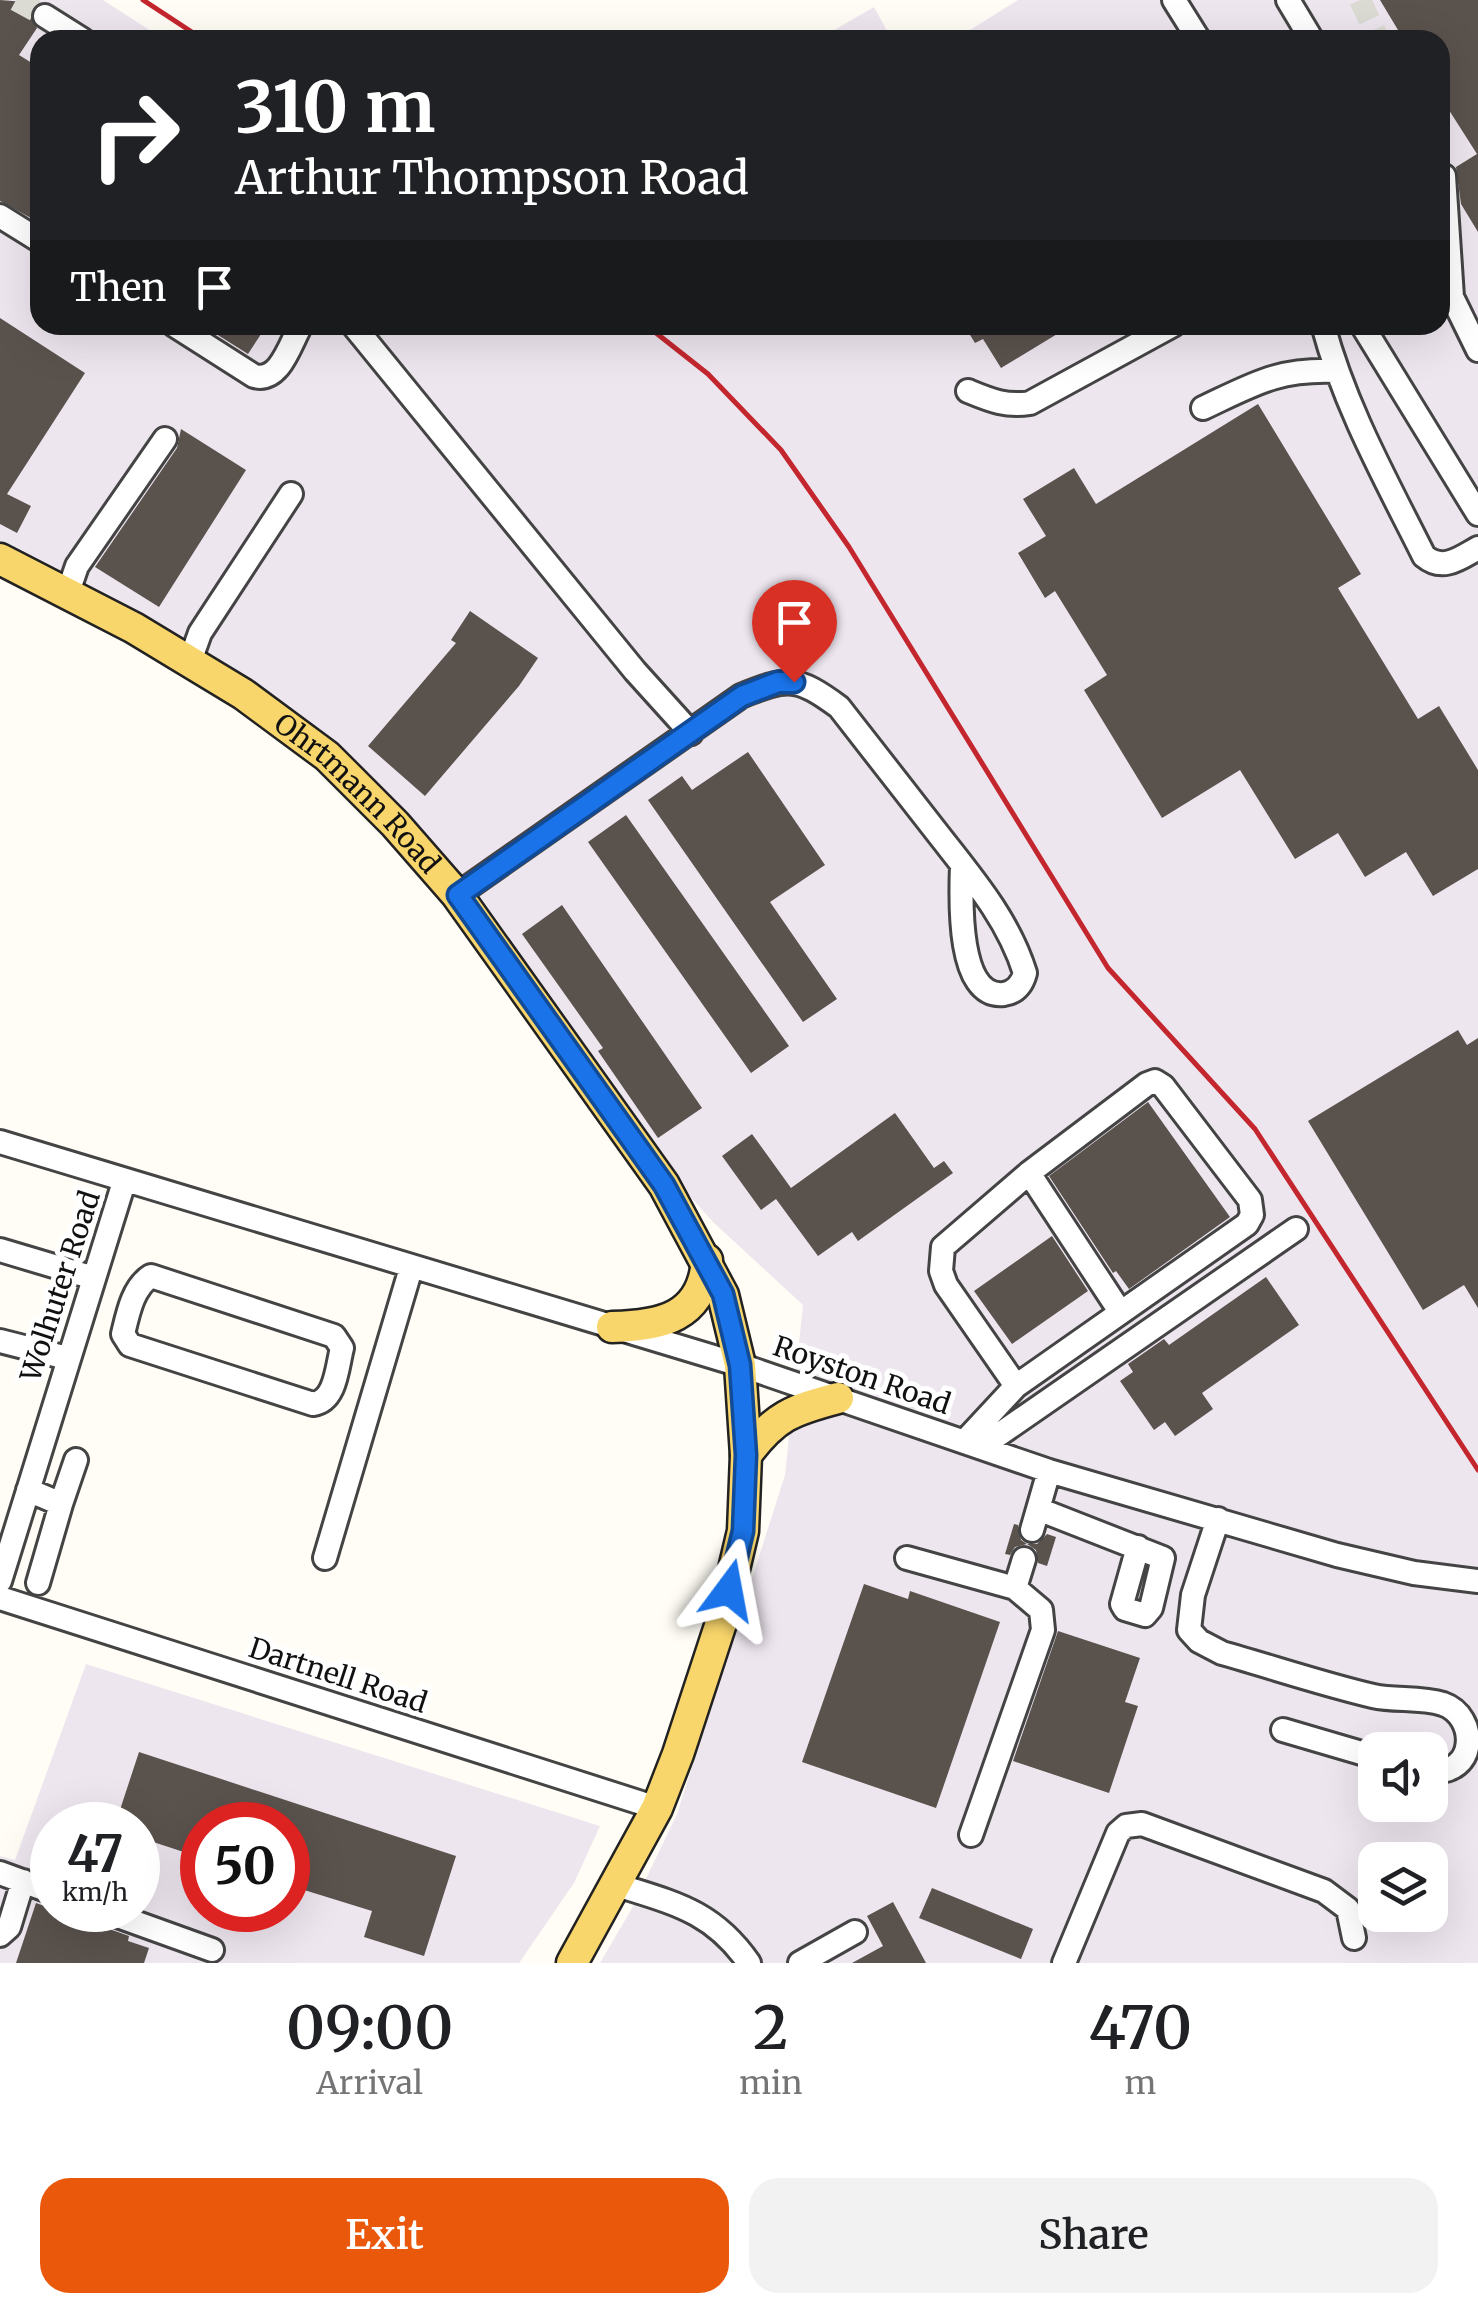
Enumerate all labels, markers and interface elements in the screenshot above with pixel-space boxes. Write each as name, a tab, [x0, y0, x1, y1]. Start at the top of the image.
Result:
text: 310 m	[235, 63, 435, 151]
icon: right	[70, 70, 200, 200]
text: Arthur Thompson Road	[235, 150, 749, 206]
icon: arrive	[187, 260, 242, 315]
text: Then	[70, 264, 167, 311]
pin	[752, 580, 837, 683]
icon: arrive	[767, 595, 822, 650]
street label: Ohrtmann Road	[267, 705, 448, 881]
street label: Wolhuter Road	[12, 1186, 108, 1387]
street label: Royston Road	[769, 1328, 955, 1422]
position arrow	[677, 1538, 781, 1642]
street label: Dartnell Road	[244, 1629, 432, 1721]
map controls	[1358, 1732, 1448, 1932]
button: sound	[1358, 1732, 1448, 1822]
speed limit sign: 50	[180, 1802, 310, 1932]
text: 47	[67, 1823, 123, 1886]
button: layers	[1358, 1842, 1448, 1932]
text: km/h	[62, 1876, 128, 1908]
text: 09:00	[286, 1990, 453, 2065]
text: 2	[753, 1990, 789, 2065]
text: 470	[1088, 1990, 1192, 2065]
text: Arrival	[316, 2063, 423, 2103]
text: min	[739, 2063, 803, 2103]
text: m	[1124, 2063, 1156, 2103]
button: Exit	[40, 2178, 729, 2293]
button: Share	[749, 2178, 1438, 2293]

